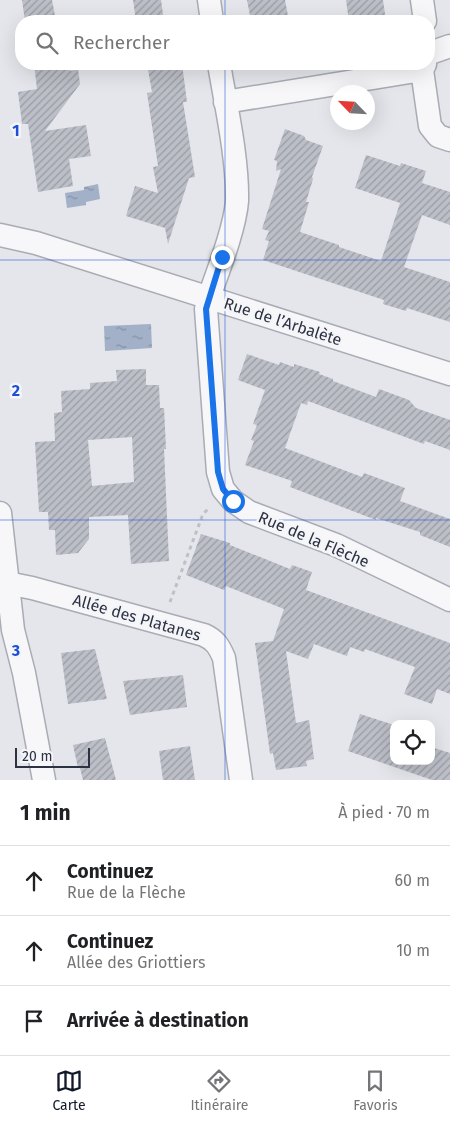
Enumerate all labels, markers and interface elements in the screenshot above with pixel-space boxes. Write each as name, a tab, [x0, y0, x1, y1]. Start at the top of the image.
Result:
search box	[15, 15, 435, 70]
icon: search	[33, 29, 61, 57]
text: Rechercher	[73, 31, 170, 54]
north arrow	[330, 85, 375, 130]
text: 1	[12, 121, 20, 140]
route end	[211, 246, 234, 269]
street label: Rue de l’Arbalète	[221, 293, 344, 350]
text: 2	[12, 381, 20, 400]
route start	[222, 490, 245, 513]
street label: Rue de la Flèche	[255, 508, 372, 571]
street label: Allée des Platanes	[71, 590, 203, 645]
text: 3	[11, 641, 20, 660]
map controls	[390, 720, 435, 765]
button: locate	[390, 720, 435, 765]
scale bar	[15, 745, 90, 768]
text: 20 m	[22, 748, 52, 765]
text: 1 min	[20, 800, 71, 826]
text: À pied · 70 m	[338, 803, 430, 822]
text: Continuez	[67, 860, 153, 883]
icon: ahead	[20, 867, 48, 895]
text: 60 m	[395, 871, 430, 890]
text: Rue de la Flèche	[67, 883, 186, 902]
text: Continuez	[67, 930, 153, 953]
icon: ahead	[20, 937, 48, 965]
text: 10 m	[396, 941, 430, 960]
text: Allée des Griottiers	[67, 953, 205, 972]
icon: arrive	[20, 1007, 48, 1035]
text: Arrivée à destination	[67, 1009, 249, 1032]
tab: Carte	[52, 1067, 86, 1114]
tab: Itinéraire	[190, 1067, 248, 1114]
tab: Favoris	[353, 1067, 398, 1114]

